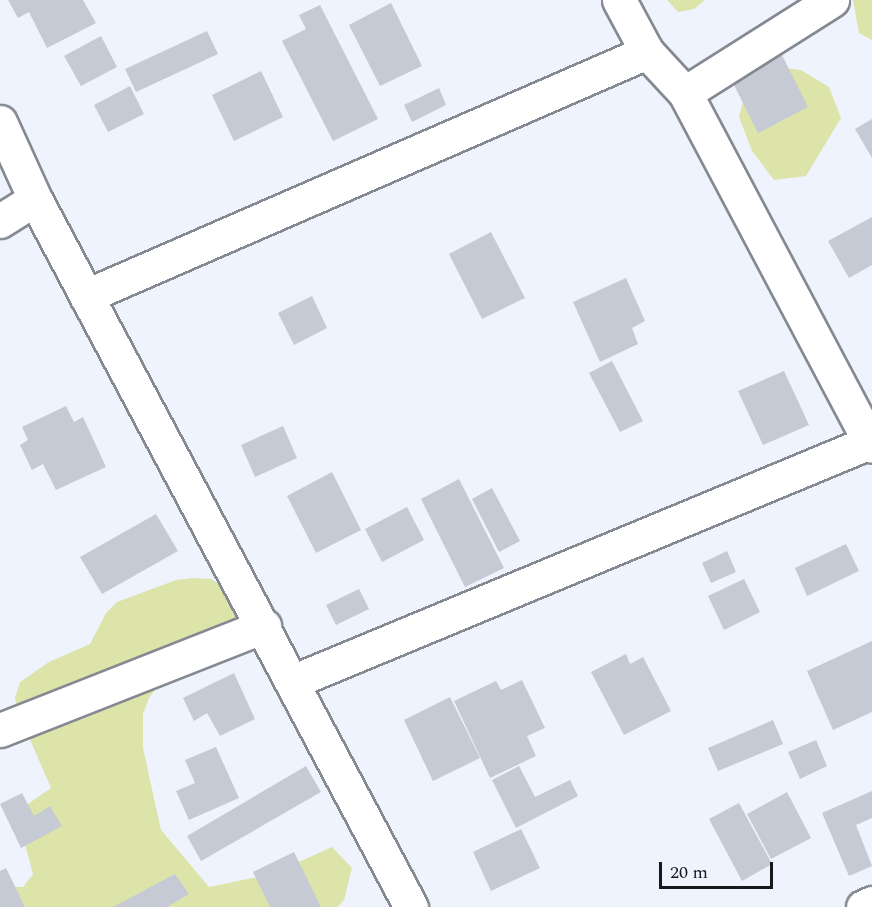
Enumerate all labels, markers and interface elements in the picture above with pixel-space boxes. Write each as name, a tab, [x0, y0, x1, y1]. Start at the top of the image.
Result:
scale bar	[662, 850, 776, 888]
text: 20 m	[670, 859, 708, 886]

